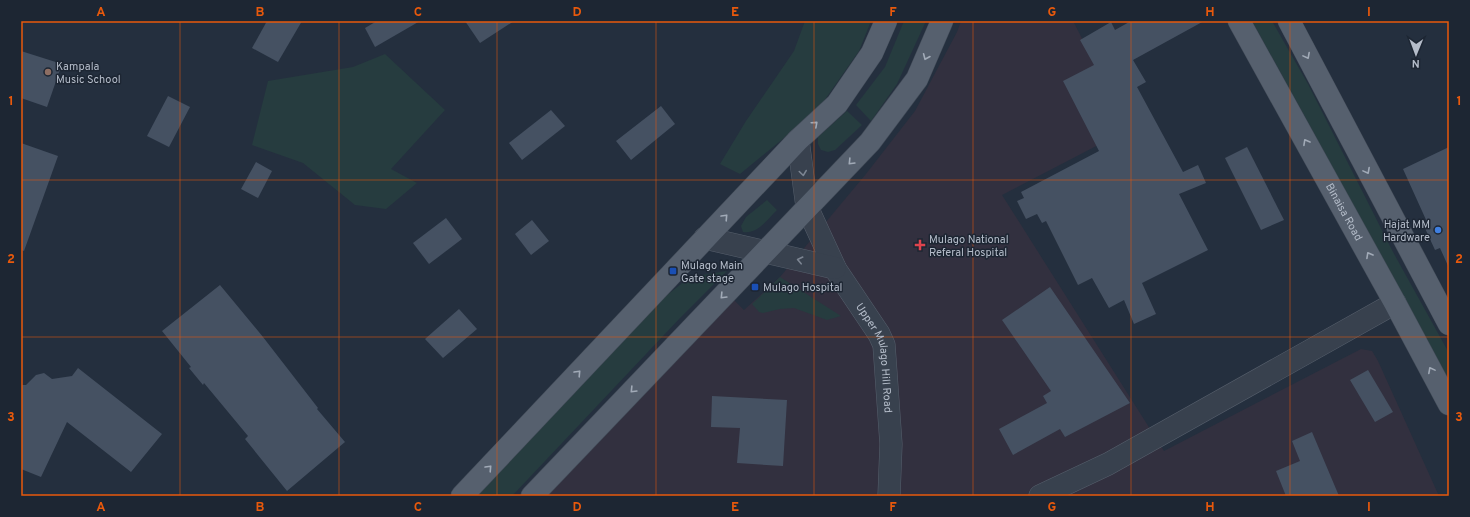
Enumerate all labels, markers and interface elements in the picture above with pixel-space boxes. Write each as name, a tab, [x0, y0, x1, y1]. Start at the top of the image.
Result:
text: A	[96, 5, 106, 21]
text: B	[256, 5, 265, 21]
text: C	[414, 5, 422, 21]
text: D	[572, 5, 582, 21]
text: E	[731, 5, 739, 21]
text: F	[889, 5, 897, 21]
text: G	[1048, 5, 1057, 21]
text: H	[1205, 5, 1215, 21]
text: I	[1367, 5, 1371, 21]
north arrow	[1396, 34, 1436, 74]
one-way arrow	[1302, 51, 1310, 59]
one-way arrow	[923, 53, 931, 60]
text: N	[1412, 56, 1420, 70]
place label: Kampala Music School	[56, 60, 121, 87]
marker: Kampala Music School	[43, 67, 53, 77]
text: 1	[8, 94, 14, 110]
text: 1	[1456, 94, 1462, 110]
one-way arrow	[811, 122, 818, 129]
one-way arrow	[1303, 138, 1310, 146]
one-way arrow	[848, 157, 856, 165]
one-way arrow	[1363, 166, 1370, 174]
one-way arrow	[798, 170, 807, 176]
street label: Binaisa Road	[1322, 181, 1365, 244]
one-way arrow	[720, 214, 727, 222]
place label: Hajat MM Hardware	[1383, 218, 1430, 245]
marker: Hajat MM Hardware	[1433, 225, 1443, 235]
place label: Mulago National Referal Hospital	[929, 233, 1009, 260]
marker: Mulago National Referal Hospital	[914, 239, 926, 251]
text: 2	[7, 252, 15, 268]
one-way arrow	[1366, 252, 1373, 260]
text: 2	[1455, 252, 1463, 268]
one-way arrow	[797, 256, 803, 264]
place label: Mulago Main Gate stage	[681, 259, 743, 286]
marker: Mulago Main Gate stage	[668, 266, 678, 276]
place label: Mulago Hospital	[763, 281, 842, 295]
marker: Mulago Hospital	[750, 282, 760, 292]
one-way arrow	[720, 291, 727, 299]
street label: Upper Mulago Hill Road	[852, 301, 895, 413]
one-way arrow	[1428, 367, 1435, 374]
one-way arrow	[573, 370, 581, 378]
one-way arrow	[630, 385, 638, 393]
text: 3	[7, 410, 15, 426]
text: 3	[1455, 410, 1463, 426]
one-way arrow	[484, 465, 491, 472]
text: A	[96, 500, 106, 516]
text: B	[256, 500, 265, 516]
text: C	[414, 500, 422, 516]
text: D	[572, 500, 582, 516]
text: E	[731, 500, 739, 516]
text: F	[889, 500, 897, 516]
text: G	[1048, 500, 1057, 516]
text: H	[1205, 500, 1215, 516]
text: I	[1367, 500, 1371, 516]

